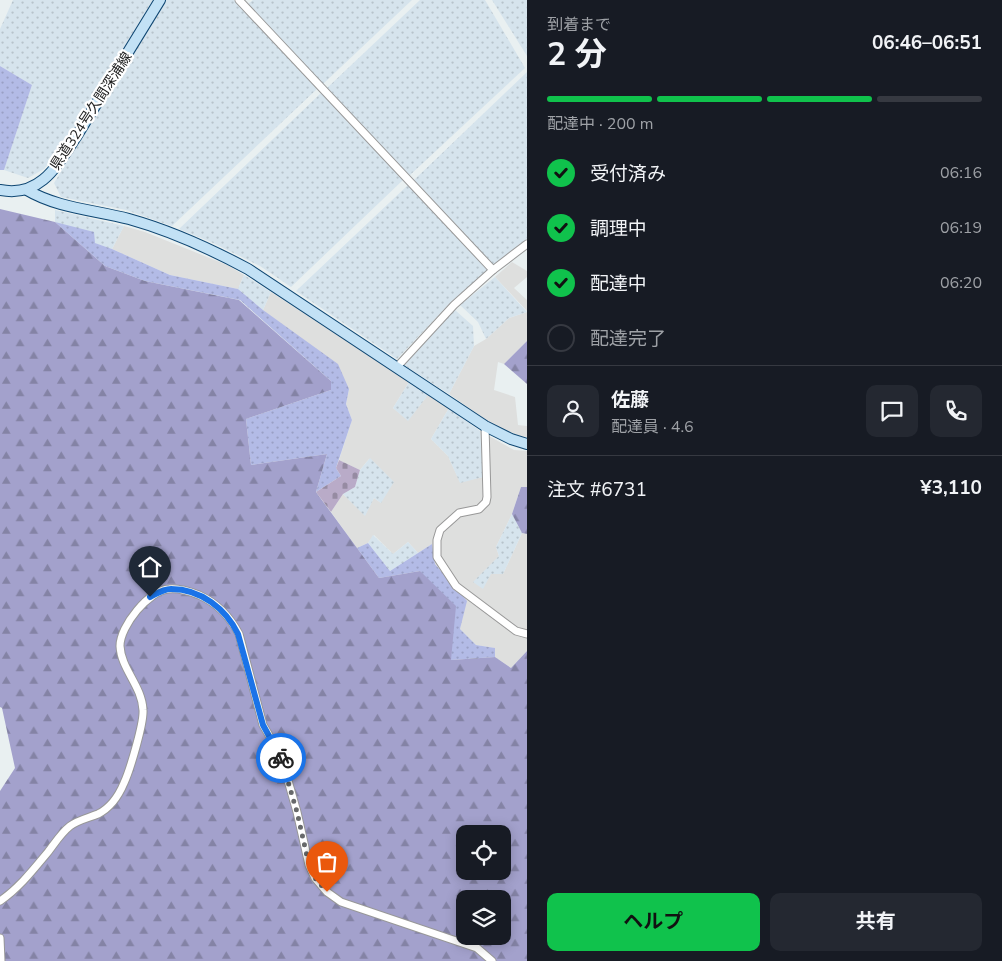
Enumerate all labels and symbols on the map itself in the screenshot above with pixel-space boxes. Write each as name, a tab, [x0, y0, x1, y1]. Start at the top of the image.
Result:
street label: 県道324号久間深浦線	[46, 48, 136, 174]
pin	[129, 546, 171, 597]
courier	[256, 733, 306, 783]
pin	[306, 841, 348, 892]

